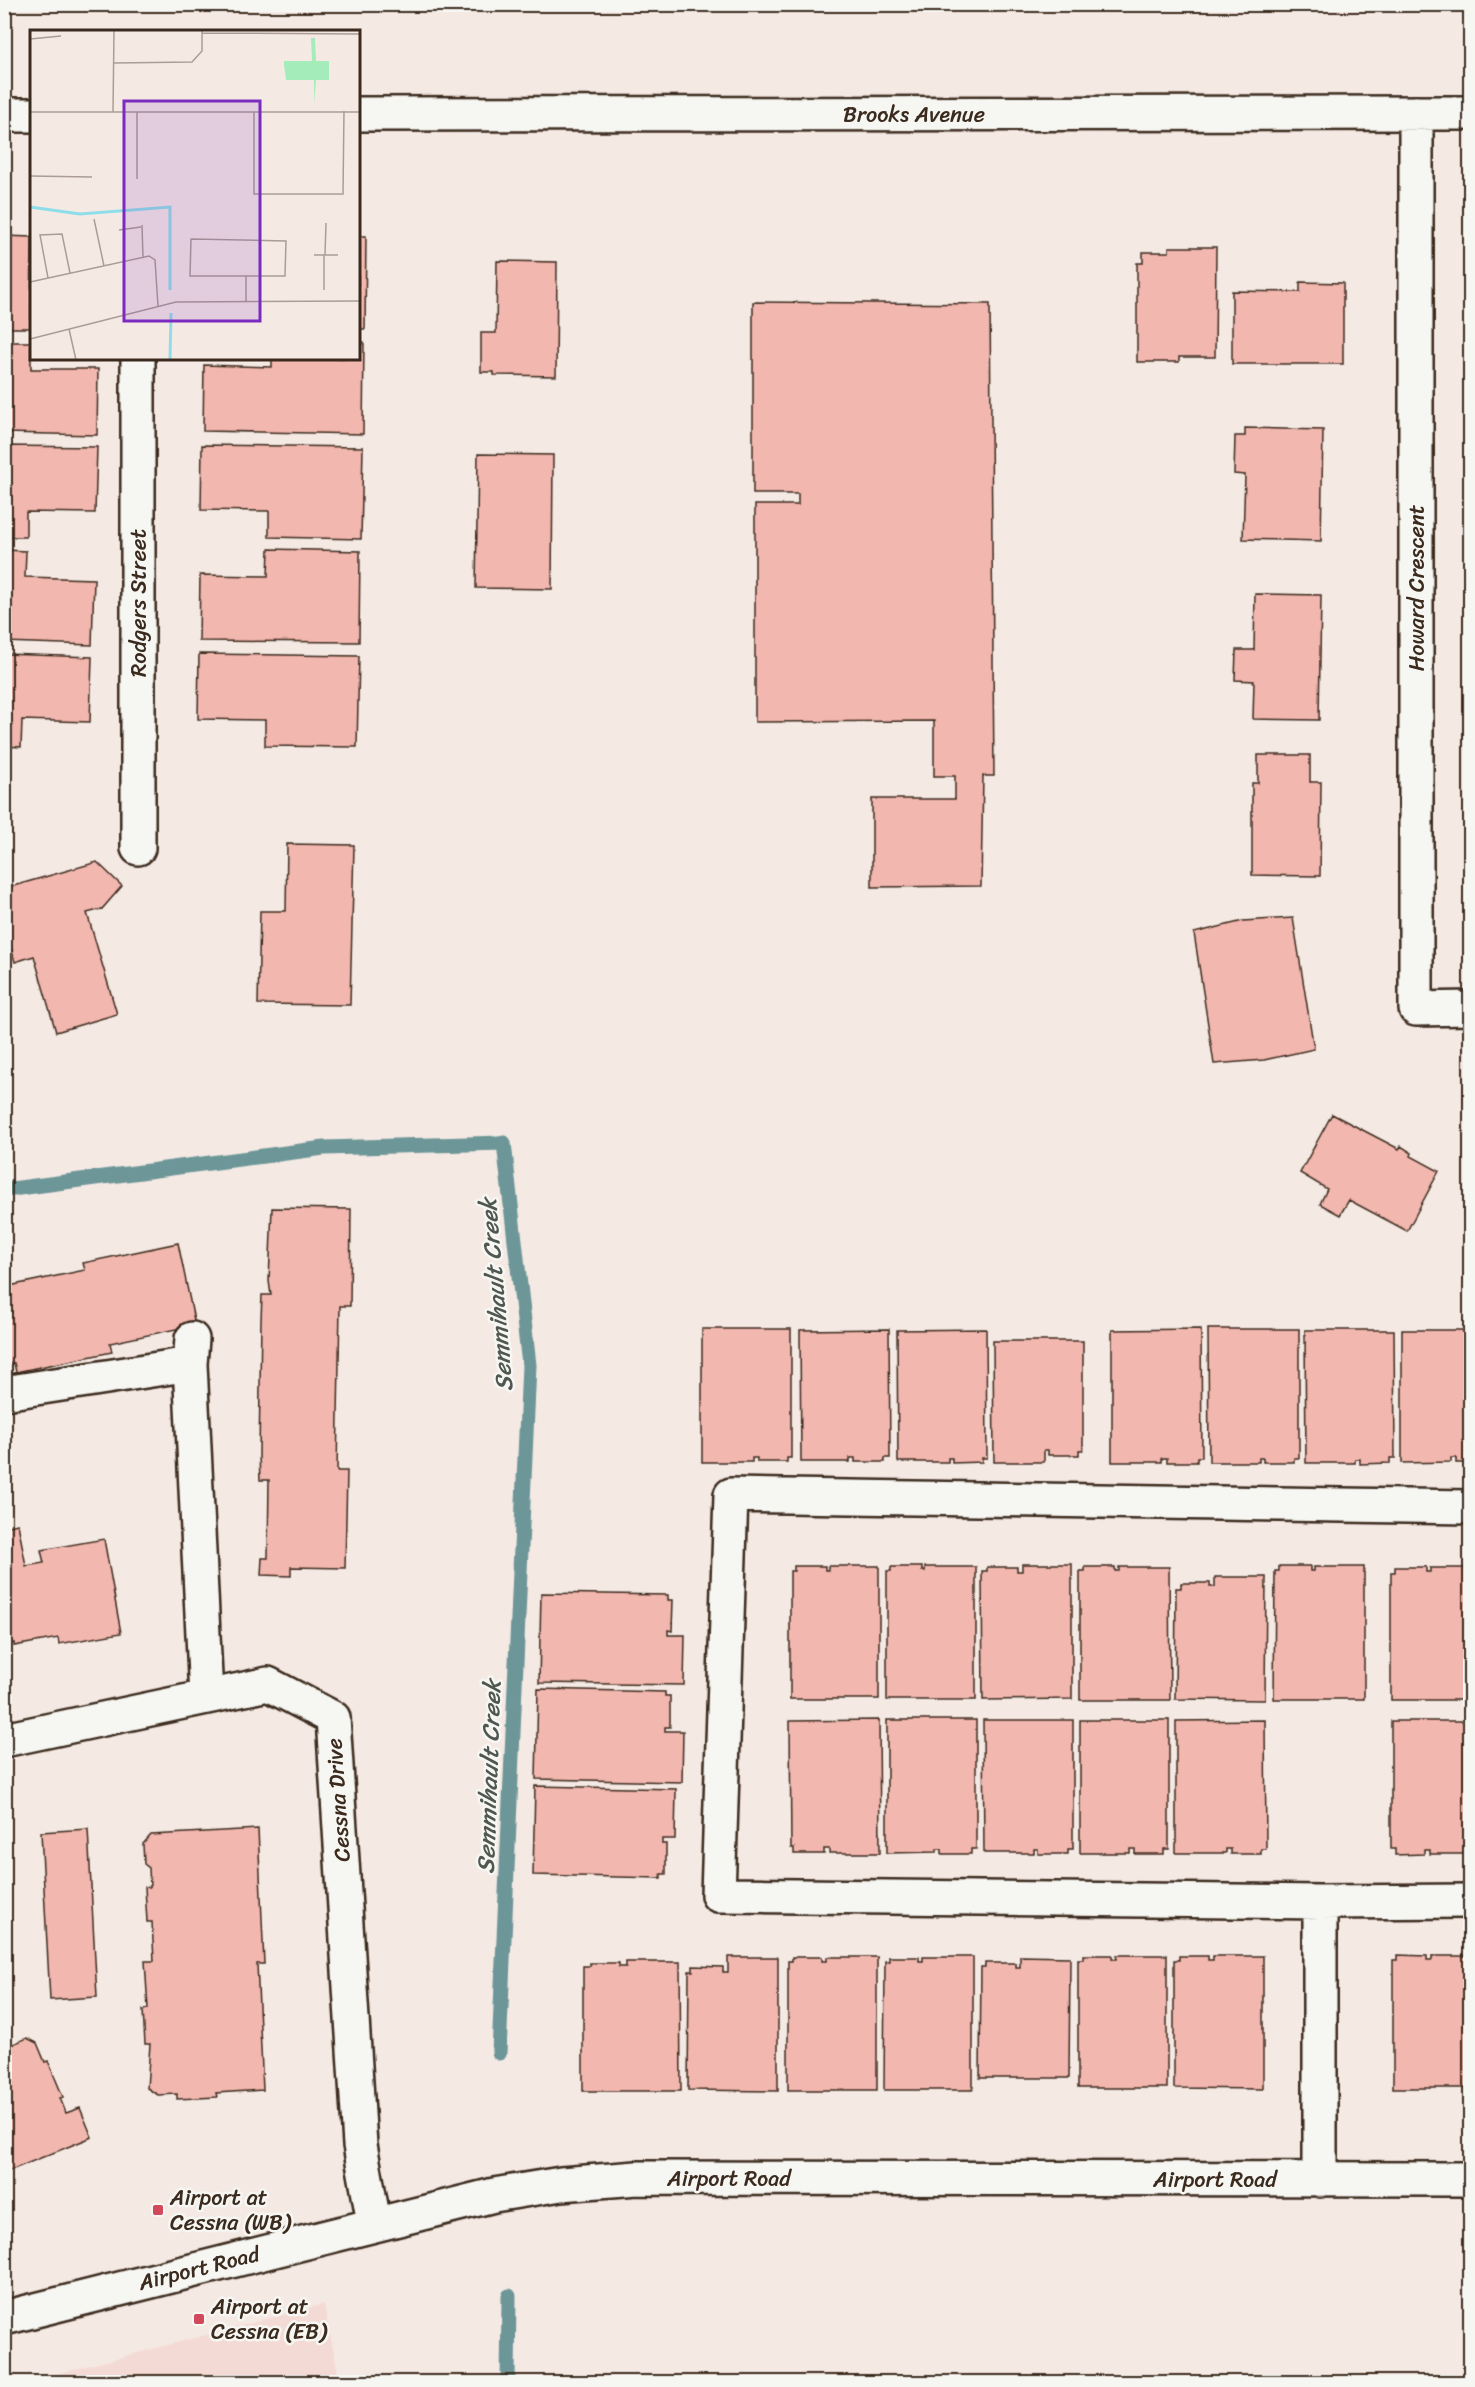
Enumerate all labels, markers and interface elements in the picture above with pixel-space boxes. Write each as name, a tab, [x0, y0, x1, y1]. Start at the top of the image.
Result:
inset map	[30, 30, 360, 360]
street label: Brooks Avenue	[843, 95, 985, 134]
street label: Howard Crescent	[1397, 504, 1436, 671]
street label: Rodgers Street	[119, 529, 158, 677]
water label: Semmihault Creek	[466, 1194, 525, 1393]
water label: Semmihault Creek	[465, 1676, 513, 1874]
street label: Cessna Drive	[314, 1737, 362, 1863]
street label: Airport Road	[666, 2159, 792, 2198]
street label: Airport Road	[1152, 2160, 1278, 2199]
place label: Airport at Cessna (WB)	[169, 2178, 292, 2242]
marker: Airport at Cessna (WB)	[151, 2203, 165, 2217]
street label: Airport Road	[133, 2234, 265, 2302]
place label: Airport at Cessna (EB)	[210, 2287, 328, 2351]
marker: Airport at Cessna (EB)	[192, 2312, 206, 2326]

